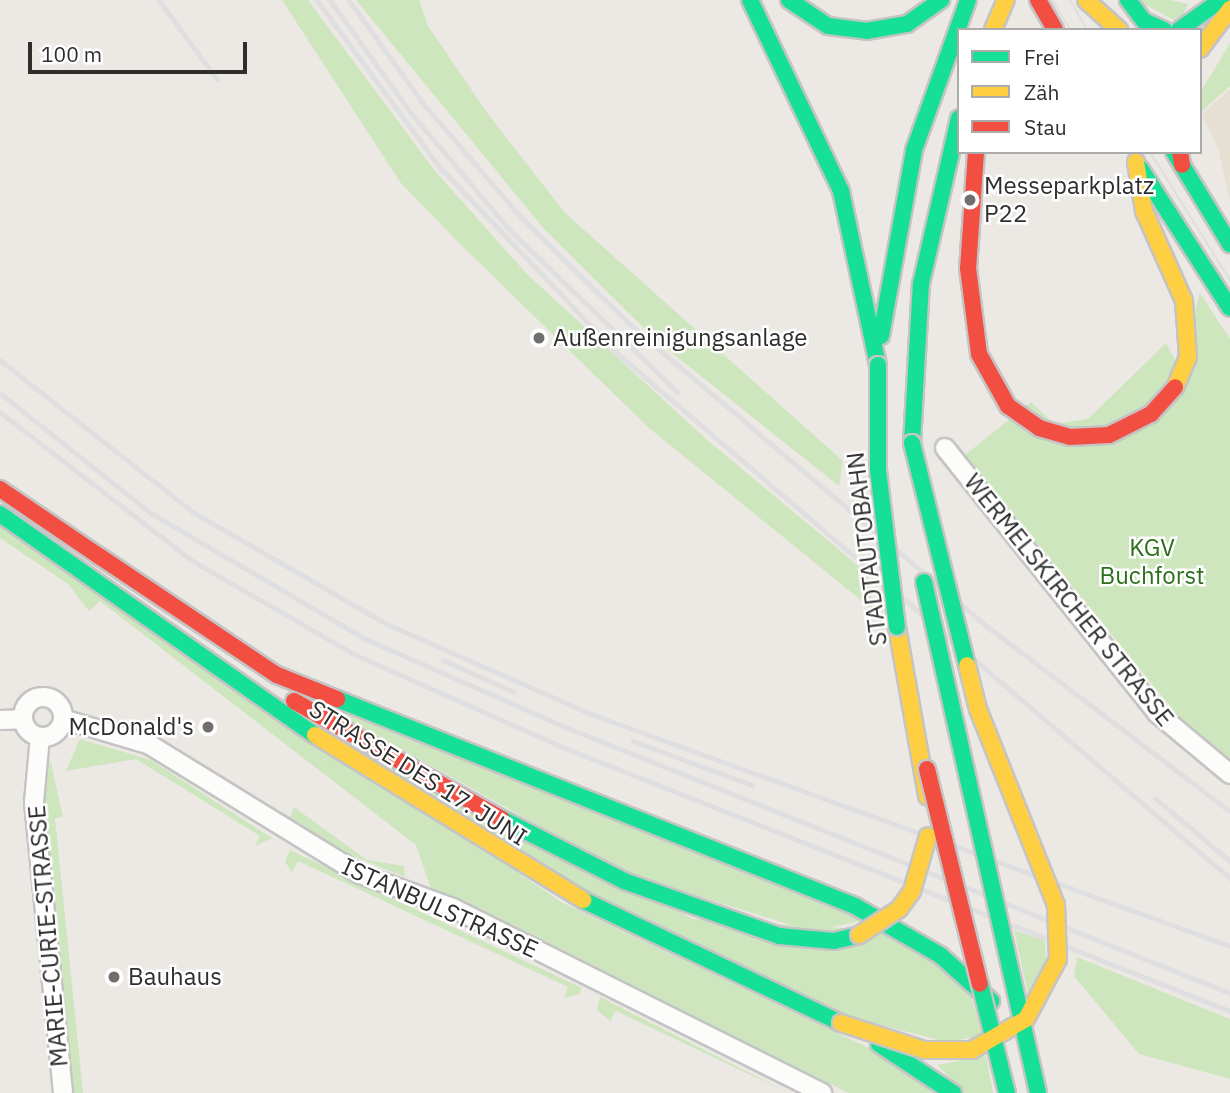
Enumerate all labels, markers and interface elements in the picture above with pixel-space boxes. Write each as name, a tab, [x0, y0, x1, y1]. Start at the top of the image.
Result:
scale bar	[32, 28, 250, 72]
legend	[957, 28, 1202, 154]
text: 100 m	[41, 40, 102, 68]
text: Frei	[1024, 43, 1060, 71]
text: Zäh	[1024, 78, 1059, 106]
text: Stau	[1024, 113, 1067, 141]
place label: Messeparkplatz P22	[984, 172, 1154, 228]
marker: Messeparkplatz P22	[962, 192, 978, 208]
place label: Außenreinigungsanlage	[553, 324, 807, 352]
marker: Außenreinigungsanlage	[531, 330, 547, 346]
street label: STADTAUTOBAHN	[841, 450, 893, 648]
street label: WERMELSKIRCHER STRASSE	[958, 468, 1180, 732]
park label: KGV Buchforst	[1100, 534, 1204, 590]
street label: STRASSE DES 17. JUNI	[304, 694, 532, 852]
place label: McDonald's	[69, 713, 194, 741]
marker: McDonald's	[200, 719, 216, 735]
street label: MARIE-CURIE-STRASSE	[22, 804, 74, 1068]
street label: ISTANBULSTRASSE	[338, 852, 542, 964]
place label: Bauhaus	[128, 963, 222, 991]
marker: Bauhaus	[106, 969, 122, 985]

